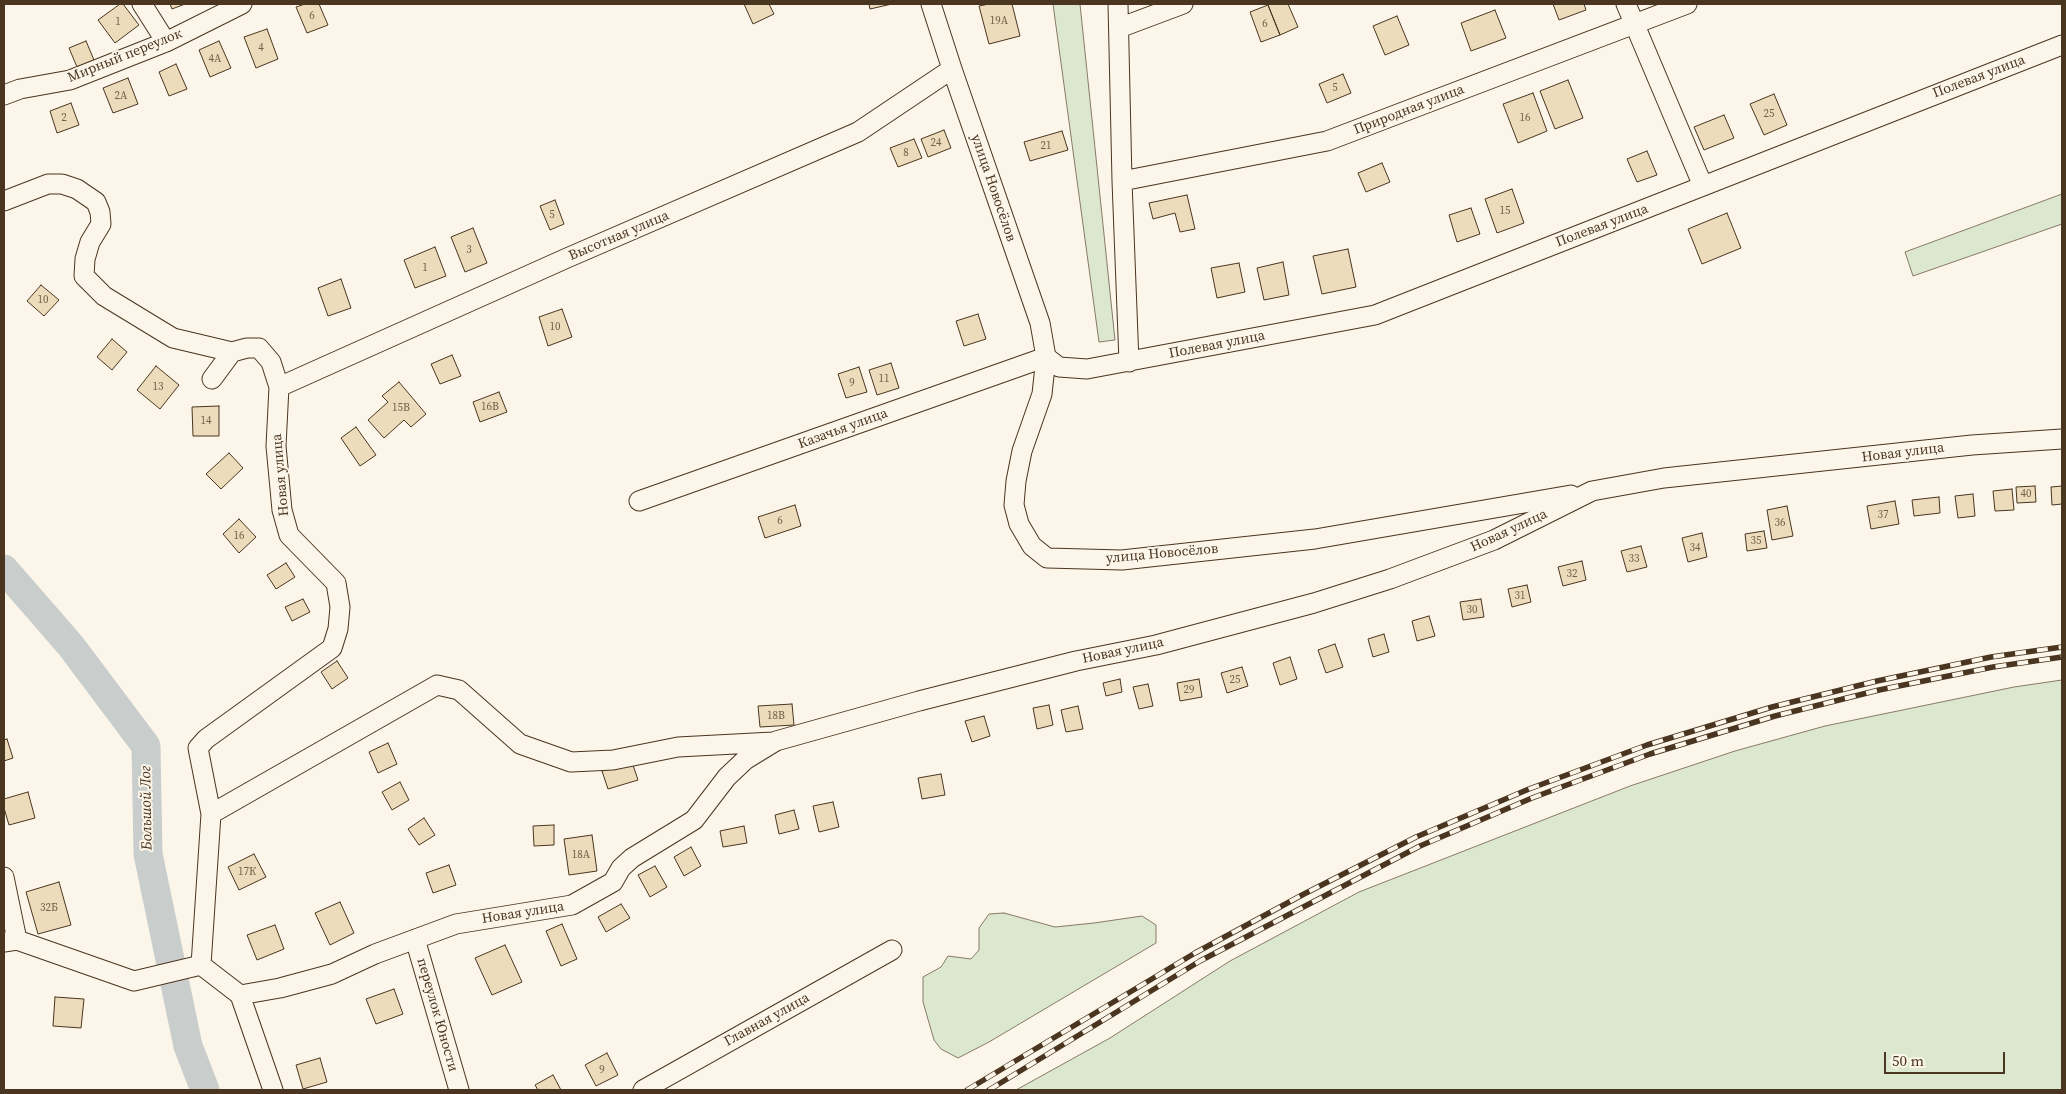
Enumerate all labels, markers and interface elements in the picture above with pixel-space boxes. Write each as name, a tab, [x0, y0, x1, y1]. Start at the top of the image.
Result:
house number: 6	[309, 9, 315, 23]
house number: 19А	[990, 14, 1008, 28]
house number: 1	[115, 15, 121, 29]
house number: 6	[1262, 17, 1268, 31]
street label: Мирный переулок	[65, 25, 185, 87]
house number: 4	[258, 41, 264, 55]
house number: 4А	[209, 52, 221, 66]
street label: Полевая улица	[1930, 52, 2028, 102]
house number: 5	[1332, 81, 1338, 95]
street label: Природная улица	[1351, 81, 1467, 139]
house number: 2А	[115, 89, 127, 103]
house number: 25	[1764, 107, 1774, 121]
house number: 2	[61, 111, 67, 125]
house number: 16	[1520, 111, 1530, 125]
street label: улица Новосёлов	[967, 132, 1019, 244]
house number: 24	[931, 136, 941, 150]
house number: 21	[1041, 139, 1051, 153]
house number: 8	[903, 146, 909, 160]
street label: Полевая улица	[1553, 201, 1651, 251]
house number: 15	[1500, 204, 1510, 218]
street label: Высотная улица	[566, 207, 672, 265]
house number: 5	[549, 208, 555, 222]
house number: 3	[466, 243, 472, 257]
house number: 1	[422, 261, 428, 275]
house number: 10	[38, 293, 48, 307]
house number: 10	[550, 320, 560, 334]
street label: Полевая улица	[1168, 327, 1266, 363]
house number: 11	[879, 372, 889, 386]
house number: 9	[849, 376, 855, 390]
house number: 13	[153, 380, 163, 394]
house number: 16В	[481, 400, 499, 414]
house number: 15В	[392, 401, 410, 415]
street label: Казачья улица	[796, 405, 890, 453]
house number: 14	[201, 414, 211, 428]
street label: Новая улица	[269, 433, 293, 517]
street label: Новая улица	[1861, 440, 1945, 466]
house number: 40	[2021, 487, 2031, 501]
street label: Новая улица	[1468, 506, 1550, 556]
house number: 37	[1878, 508, 1888, 522]
house number: 6	[777, 514, 783, 528]
house number: 36	[1775, 516, 1785, 530]
house number: 16	[234, 529, 244, 543]
house number: 35	[1751, 534, 1761, 548]
street label: улица Новосёлов	[1105, 541, 1219, 567]
house number: 34	[1690, 541, 1700, 555]
house number: 33	[1629, 552, 1639, 566]
house number: 32	[1567, 567, 1577, 581]
house number: 31	[1515, 589, 1525, 603]
house number: 30	[1467, 603, 1477, 617]
street label: Новая улица	[1081, 634, 1165, 668]
house number: 25	[1230, 673, 1240, 687]
house number: 29	[1184, 683, 1194, 697]
house number: 18В	[767, 709, 785, 723]
water label: Большой Лог	[137, 765, 157, 851]
house number: 18А	[572, 848, 590, 862]
house number: 17К	[238, 865, 256, 879]
street label: Новая улица	[481, 898, 565, 928]
house number: 32Б	[40, 901, 58, 915]
street label: переулок Юности	[413, 956, 461, 1074]
street label: Главная улица	[721, 990, 813, 1050]
scale bar	[1886, 1042, 2007, 1074]
text: 50 m	[1892, 1050, 1924, 1071]
house number: 9	[599, 1063, 605, 1077]

